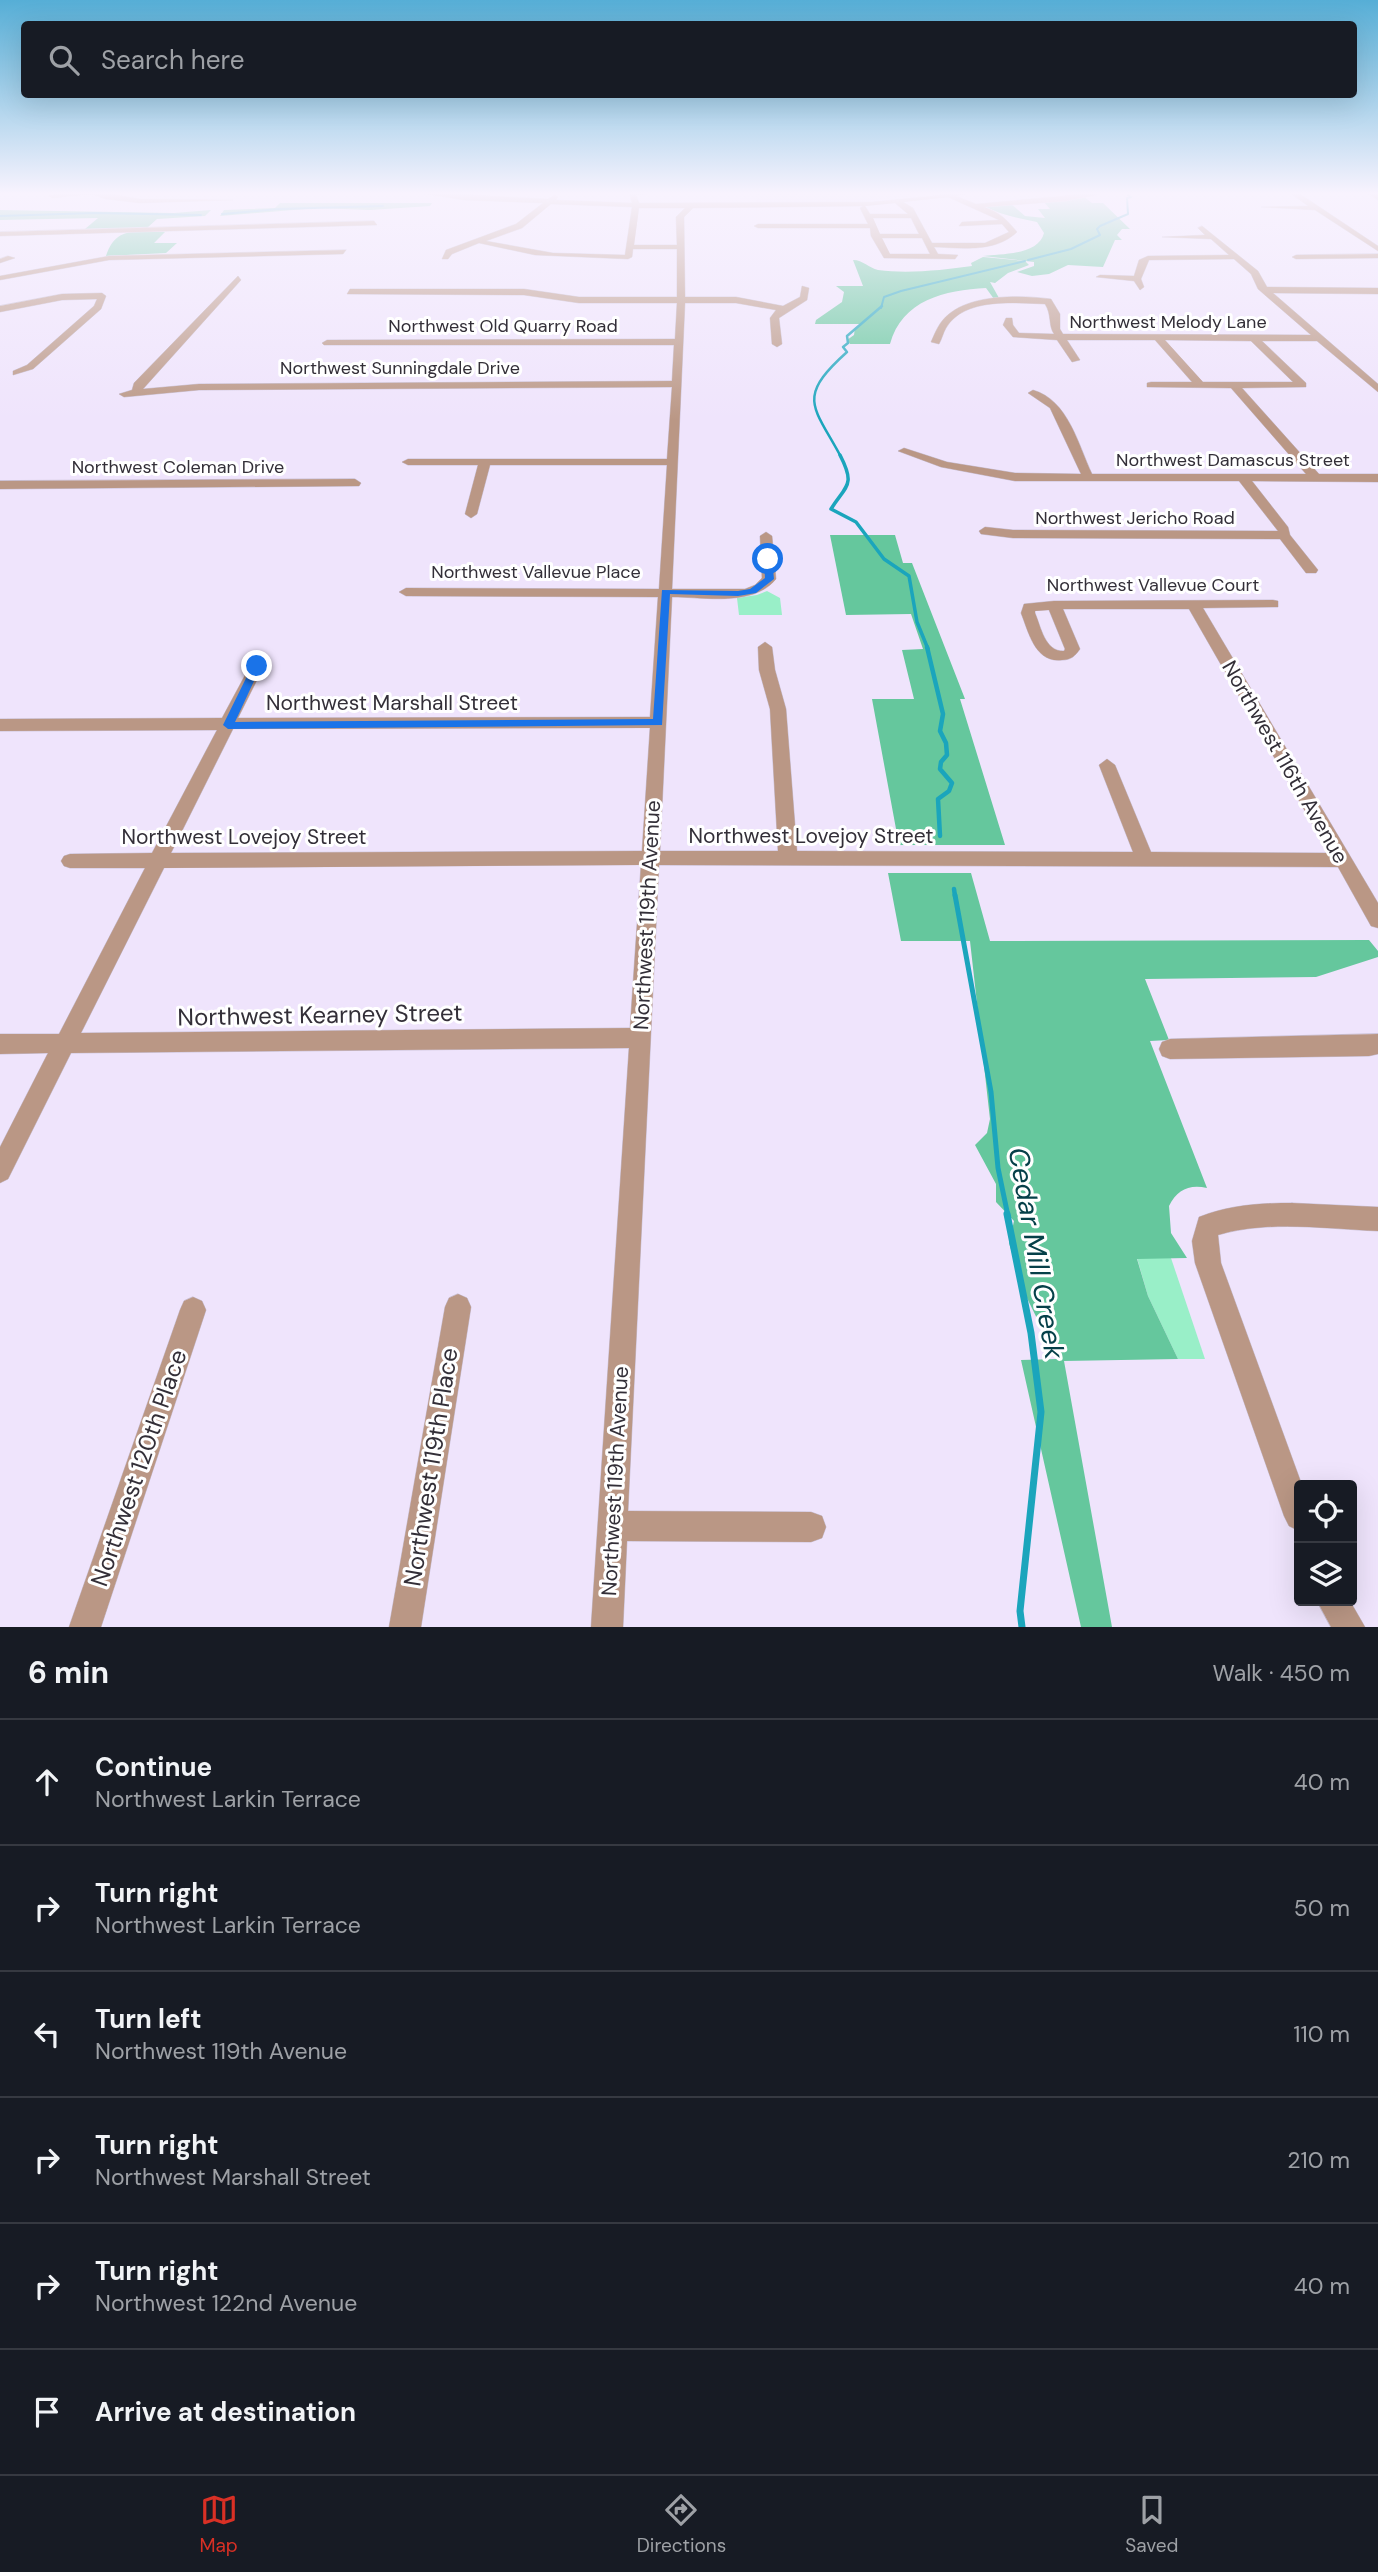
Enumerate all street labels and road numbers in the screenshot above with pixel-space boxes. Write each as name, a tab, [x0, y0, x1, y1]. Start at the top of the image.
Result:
street label: Northwest Melody Lane	[1069, 310, 1267, 334]
street label: Northwest Old Quarry Road	[388, 314, 618, 338]
street label: Northwest Sunningdale Drive	[280, 356, 520, 380]
street label: Northwest Damascus Street	[1116, 448, 1350, 472]
street label: Northwest Coleman Drive	[72, 455, 284, 479]
street label: Northwest Jericho Road	[1035, 506, 1235, 530]
street label: Northwest Vallevue Place	[431, 560, 641, 584]
street label: Northwest Vallevue Court	[1047, 573, 1259, 597]
street label: Northwest 116th Avenue	[1215, 655, 1355, 869]
street label: Northwest Marshall Street	[266, 689, 518, 717]
street label: Northwest 119th Avenue	[627, 799, 667, 1031]
street label: Northwest Lovejoy Street	[688, 822, 934, 850]
street label: Northwest Lovejoy Street	[121, 823, 367, 851]
street label: Northwest Kearney Street	[177, 997, 463, 1032]
street label: Northwest 120th Place	[83, 1345, 194, 1590]
street label: Northwest 119th Place	[396, 1345, 465, 1588]
street label: Northwest 119th Avenue	[595, 1365, 635, 1597]

